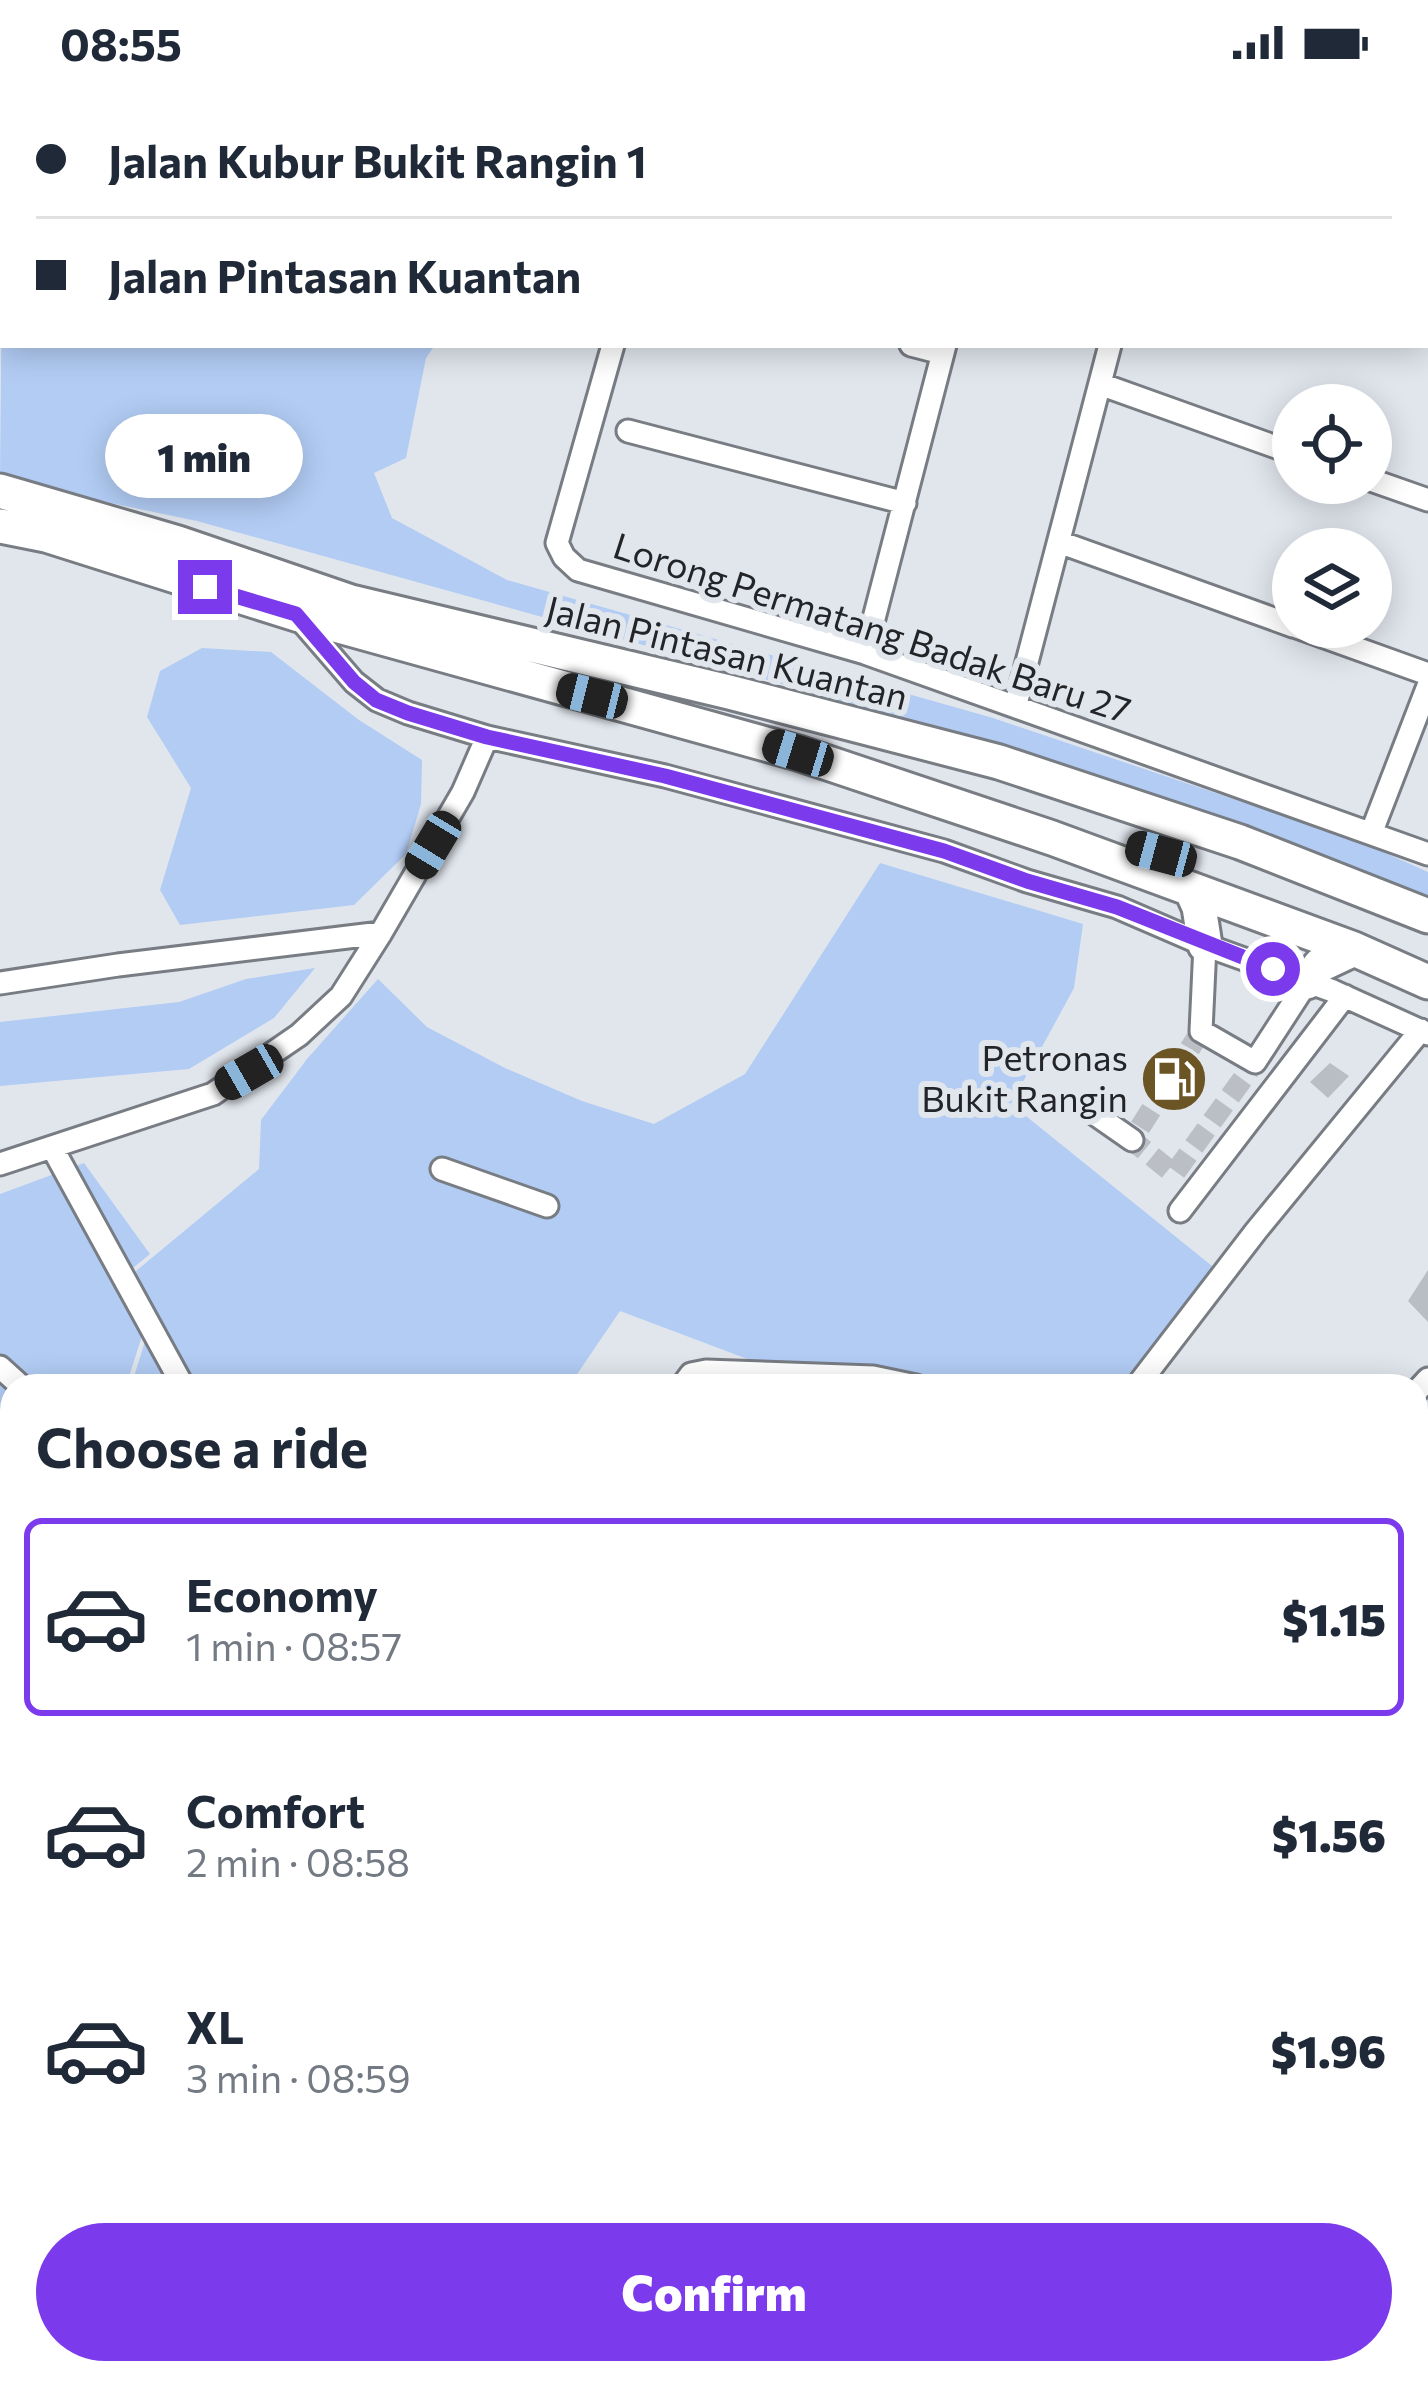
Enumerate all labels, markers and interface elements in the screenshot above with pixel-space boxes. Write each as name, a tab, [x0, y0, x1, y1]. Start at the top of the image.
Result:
text: 08:55	[60, 15, 182, 70]
text: Jalan Kubur Bukit Rangin 1	[108, 132, 647, 187]
text: Jalan Pintasan Kuantan	[108, 247, 581, 302]
map controls	[1272, 384, 1392, 648]
button: locate	[1272, 384, 1392, 504]
callout: 1 min	[106, 413, 304, 497]
text: 1 min	[157, 432, 251, 480]
street label: Lorong Permatang Badak Baru 27	[609, 522, 1137, 731]
button: layers	[1272, 528, 1392, 648]
route end	[178, 560, 232, 614]
street label: Jalan Pintasan Kuantan	[542, 585, 913, 717]
car	[553, 670, 631, 722]
car	[758, 725, 838, 781]
car	[399, 805, 467, 885]
car	[1122, 827, 1200, 881]
route start	[1246, 942, 1300, 996]
place label: Petronas Bukit Rangin	[921, 1034, 1128, 1119]
car	[209, 1038, 289, 1106]
fuel station icon: Petronas Bukit Rangin	[1139, 1044, 1209, 1114]
text: Choose a ride	[36, 1413, 368, 1479]
icon: car	[42, 1563, 150, 1671]
text: Economy	[186, 1566, 378, 1621]
text: $1.15	[1282, 1590, 1386, 1645]
text: 1 min · 08:57	[186, 1621, 402, 1669]
icon: car	[42, 1779, 150, 1887]
text: Comfort	[186, 1782, 365, 1837]
text: $1.56	[1272, 1806, 1386, 1861]
text: 2 min · 08:58	[186, 1837, 410, 1885]
icon: car	[42, 1995, 150, 2103]
text: XL	[186, 1998, 244, 2053]
text: $1.96	[1271, 2022, 1386, 2077]
text: 3 min · 08:59	[186, 2053, 411, 2101]
button: Confirm	[36, 2223, 1392, 2361]

